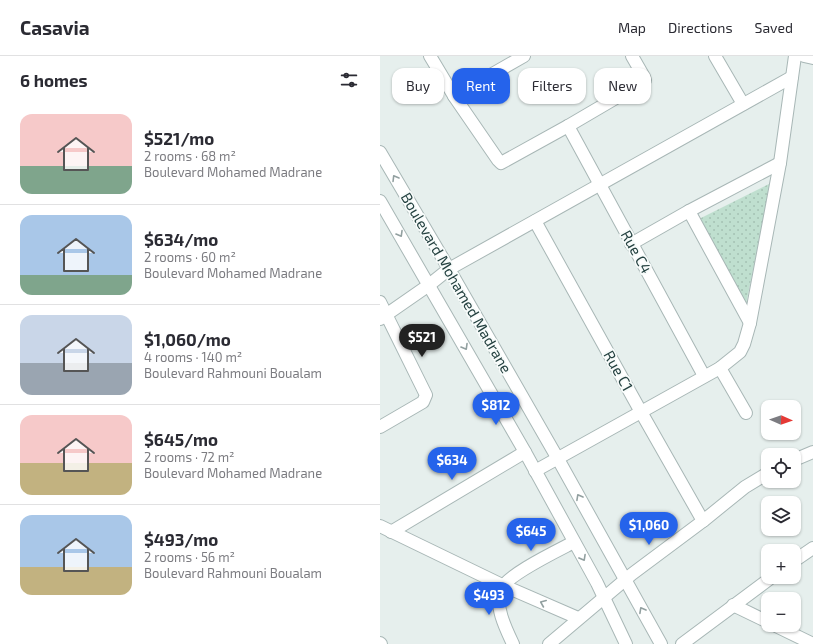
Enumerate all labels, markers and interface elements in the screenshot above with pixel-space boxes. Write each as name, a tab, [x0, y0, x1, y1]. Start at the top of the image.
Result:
text: Casavia	[20, 16, 90, 39]
text: Map	[618, 19, 646, 36]
text: Directions	[668, 19, 733, 36]
text: Saved	[755, 19, 793, 36]
chip: Buy	[392, 68, 444, 104]
chip: Rent	[452, 68, 510, 104]
chip: Filters	[518, 68, 586, 104]
chip: New	[594, 68, 651, 104]
icon: filters	[338, 69, 360, 91]
text: 6 homes	[20, 70, 88, 90]
text: $521/mo	[144, 128, 214, 148]
icon: home	[52, 130, 100, 178]
text: 2 rooms · 68 m²	[144, 148, 236, 164]
text: Boulevard Mohamed Madrane	[144, 164, 322, 180]
one-way arrow	[393, 175, 400, 182]
street label: Boulevard Mohamed Madrane	[398, 189, 516, 376]
street label: Rue C4	[618, 227, 656, 276]
text: $634/mo	[144, 229, 218, 249]
one-way arrow	[395, 230, 402, 237]
icon: home	[52, 231, 100, 279]
text: 2 rooms · 60 m²	[144, 249, 236, 265]
text: Boulevard Mohamed Madrane	[144, 265, 322, 281]
pin: $521	[398, 324, 446, 358]
text: $1,060/mo	[144, 329, 231, 349]
text: $521	[408, 329, 436, 345]
icon: home	[52, 331, 100, 379]
one-way arrow	[460, 343, 467, 350]
street label: Rue C1	[600, 347, 637, 394]
text: 4 rooms · 140 m²	[144, 349, 242, 365]
text: Boulevard Rahmouni Boualam	[144, 365, 322, 381]
pin: $812	[472, 392, 520, 426]
text: $812	[482, 397, 510, 413]
north arrow	[761, 400, 801, 440]
map controls	[761, 400, 801, 632]
text: $645/mo	[144, 429, 218, 449]
icon: home	[52, 431, 100, 479]
pin: $634	[428, 447, 476, 481]
button: locate	[761, 448, 801, 488]
text: 2 rooms · 72 m²	[144, 449, 235, 465]
text: $634	[437, 452, 467, 468]
text: Boulevard Mohamed Madrane	[144, 465, 322, 481]
one-way arrow	[576, 493, 583, 501]
button: layers	[761, 496, 801, 536]
pin: $1,060	[616, 512, 682, 546]
text: $1,060	[629, 517, 669, 533]
pin: $645	[507, 518, 555, 552]
text: $645	[516, 523, 546, 539]
text: $493/mo	[144, 529, 218, 549]
icon: home	[52, 531, 100, 579]
button: +	[761, 544, 801, 584]
text: 2 rooms · 56 m²	[144, 549, 235, 565]
one-way arrow	[579, 554, 586, 561]
text: Boulevard Rahmouni Boualam	[144, 565, 322, 581]
pin: $493	[465, 582, 513, 616]
text: $493	[474, 587, 504, 603]
button: −	[761, 592, 801, 632]
one-way arrow	[539, 600, 547, 608]
one-way arrow	[640, 607, 647, 614]

